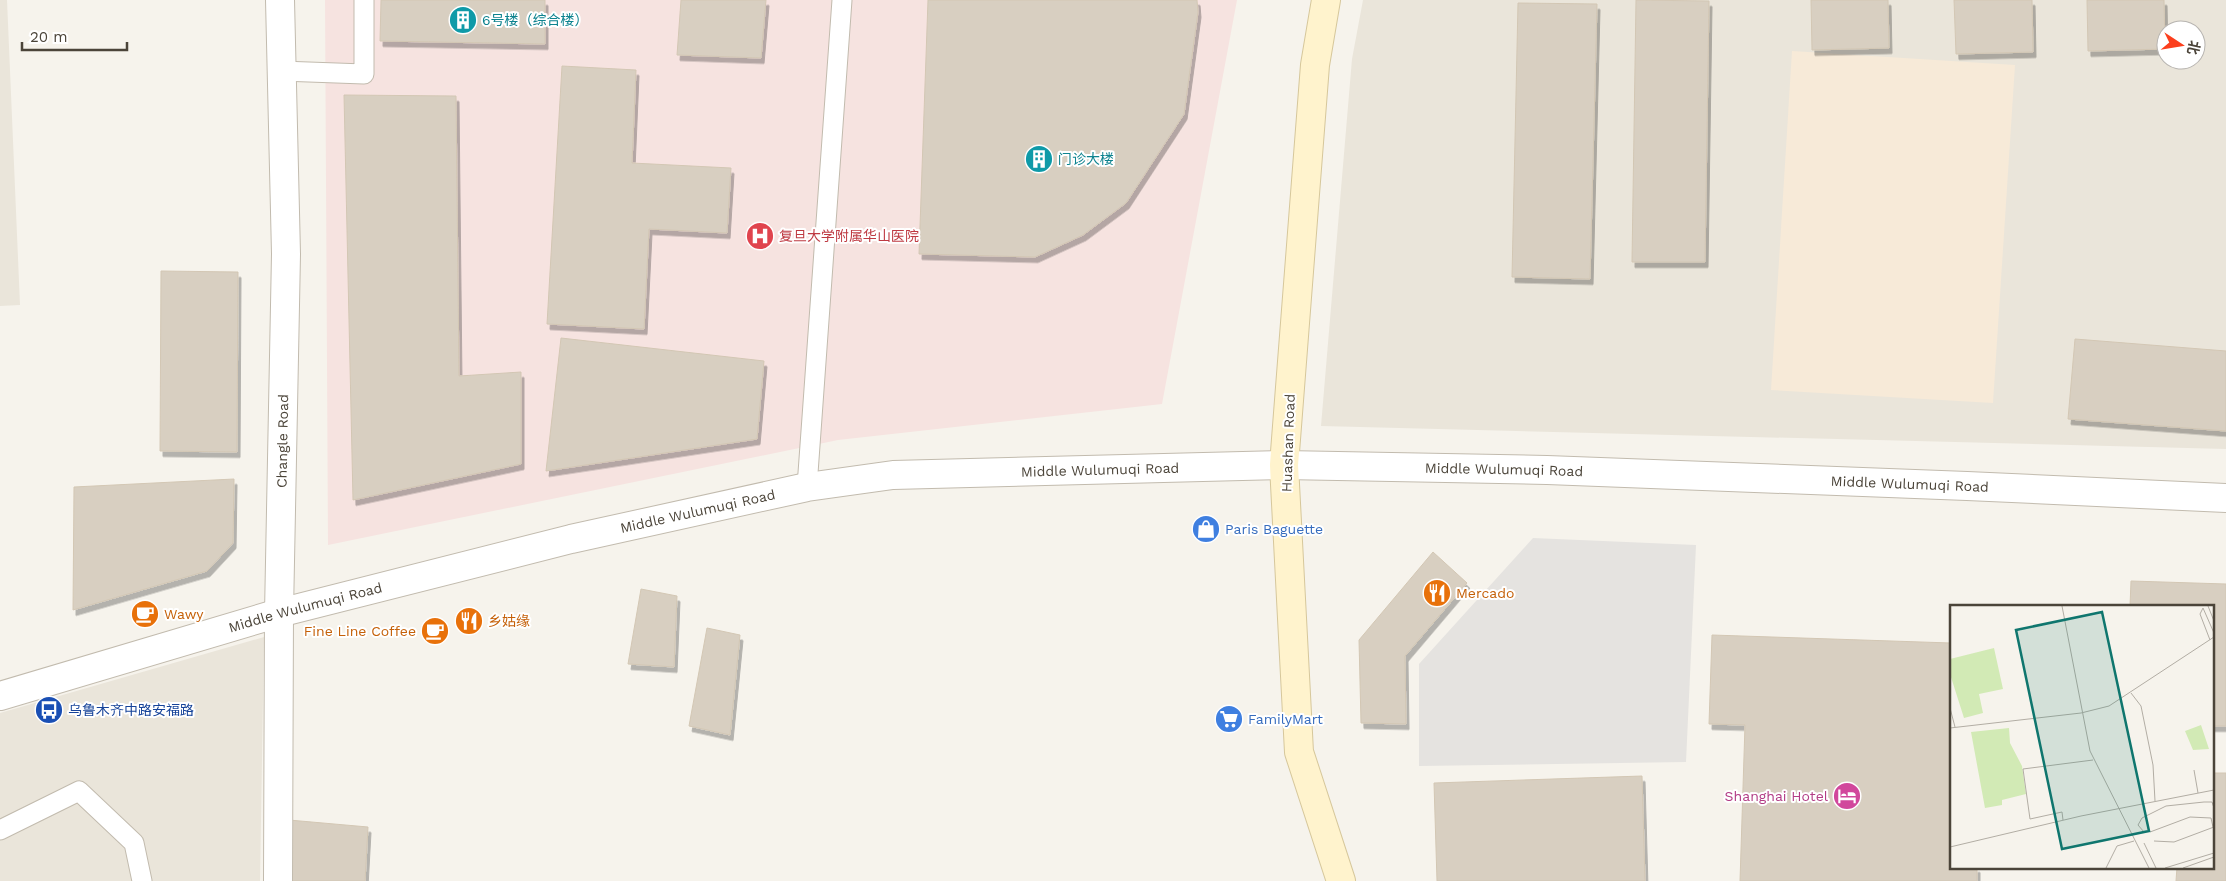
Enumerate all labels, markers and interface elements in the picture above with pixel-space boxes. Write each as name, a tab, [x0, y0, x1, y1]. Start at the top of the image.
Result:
building icon: 6号楼（综合楼）	[448, 5, 478, 35]
place label: 6号楼（综合楼）	[482, 12, 589, 28]
scale bar	[22, 20, 128, 52]
north arrow	[2156, 20, 2206, 70]
text: 20 m	[30, 28, 68, 46]
text: 北	[2184, 39, 2203, 56]
building icon: 门诊大楼	[1024, 144, 1054, 174]
place label: 门诊大楼	[1058, 151, 1114, 167]
hospital icon: 复旦大学附属华山医院	[745, 221, 775, 251]
place label: 复旦大学附属华山医院	[779, 228, 919, 244]
street label: Changle Road	[273, 394, 291, 488]
street label: Huashan Road	[1278, 394, 1298, 492]
street label: Middle Wulumuqi Road	[1021, 460, 1179, 480]
street label: Middle Wulumuqi Road	[1425, 460, 1583, 479]
street label: Middle Wulumuqi Road	[1830, 473, 1989, 495]
street label: Middle Wulumuqi Road	[619, 486, 777, 536]
shop icon: Paris Baguette	[1191, 514, 1221, 544]
place label: Paris Baguette	[1225, 521, 1323, 537]
restaurant icon: Mercado	[1422, 578, 1452, 608]
street label: Middle Wulumuqi Road	[227, 579, 384, 636]
place label: Mercado	[1456, 585, 1514, 601]
cafe icon: Wawy	[130, 599, 160, 629]
inset map	[1950, 605, 2214, 868]
place label: Wawy	[164, 606, 204, 622]
restaurant icon: 乡姑缘	[454, 606, 484, 636]
place label: 乡姑缘	[488, 613, 530, 629]
cafe icon: Fine Line Coffee	[420, 616, 450, 646]
place label: Fine Line Coffee	[304, 623, 416, 639]
bus stop icon: 乌鲁木齐中路安福路	[34, 695, 64, 725]
place label: 乌鲁木齐中路安福路	[68, 702, 194, 718]
supermarket icon: FamilyMart	[1214, 704, 1244, 734]
place label: FamilyMart	[1248, 711, 1323, 727]
hotel icon: Shanghai Hotel	[1832, 781, 1862, 811]
place label: Shanghai Hotel	[1725, 788, 1829, 804]

